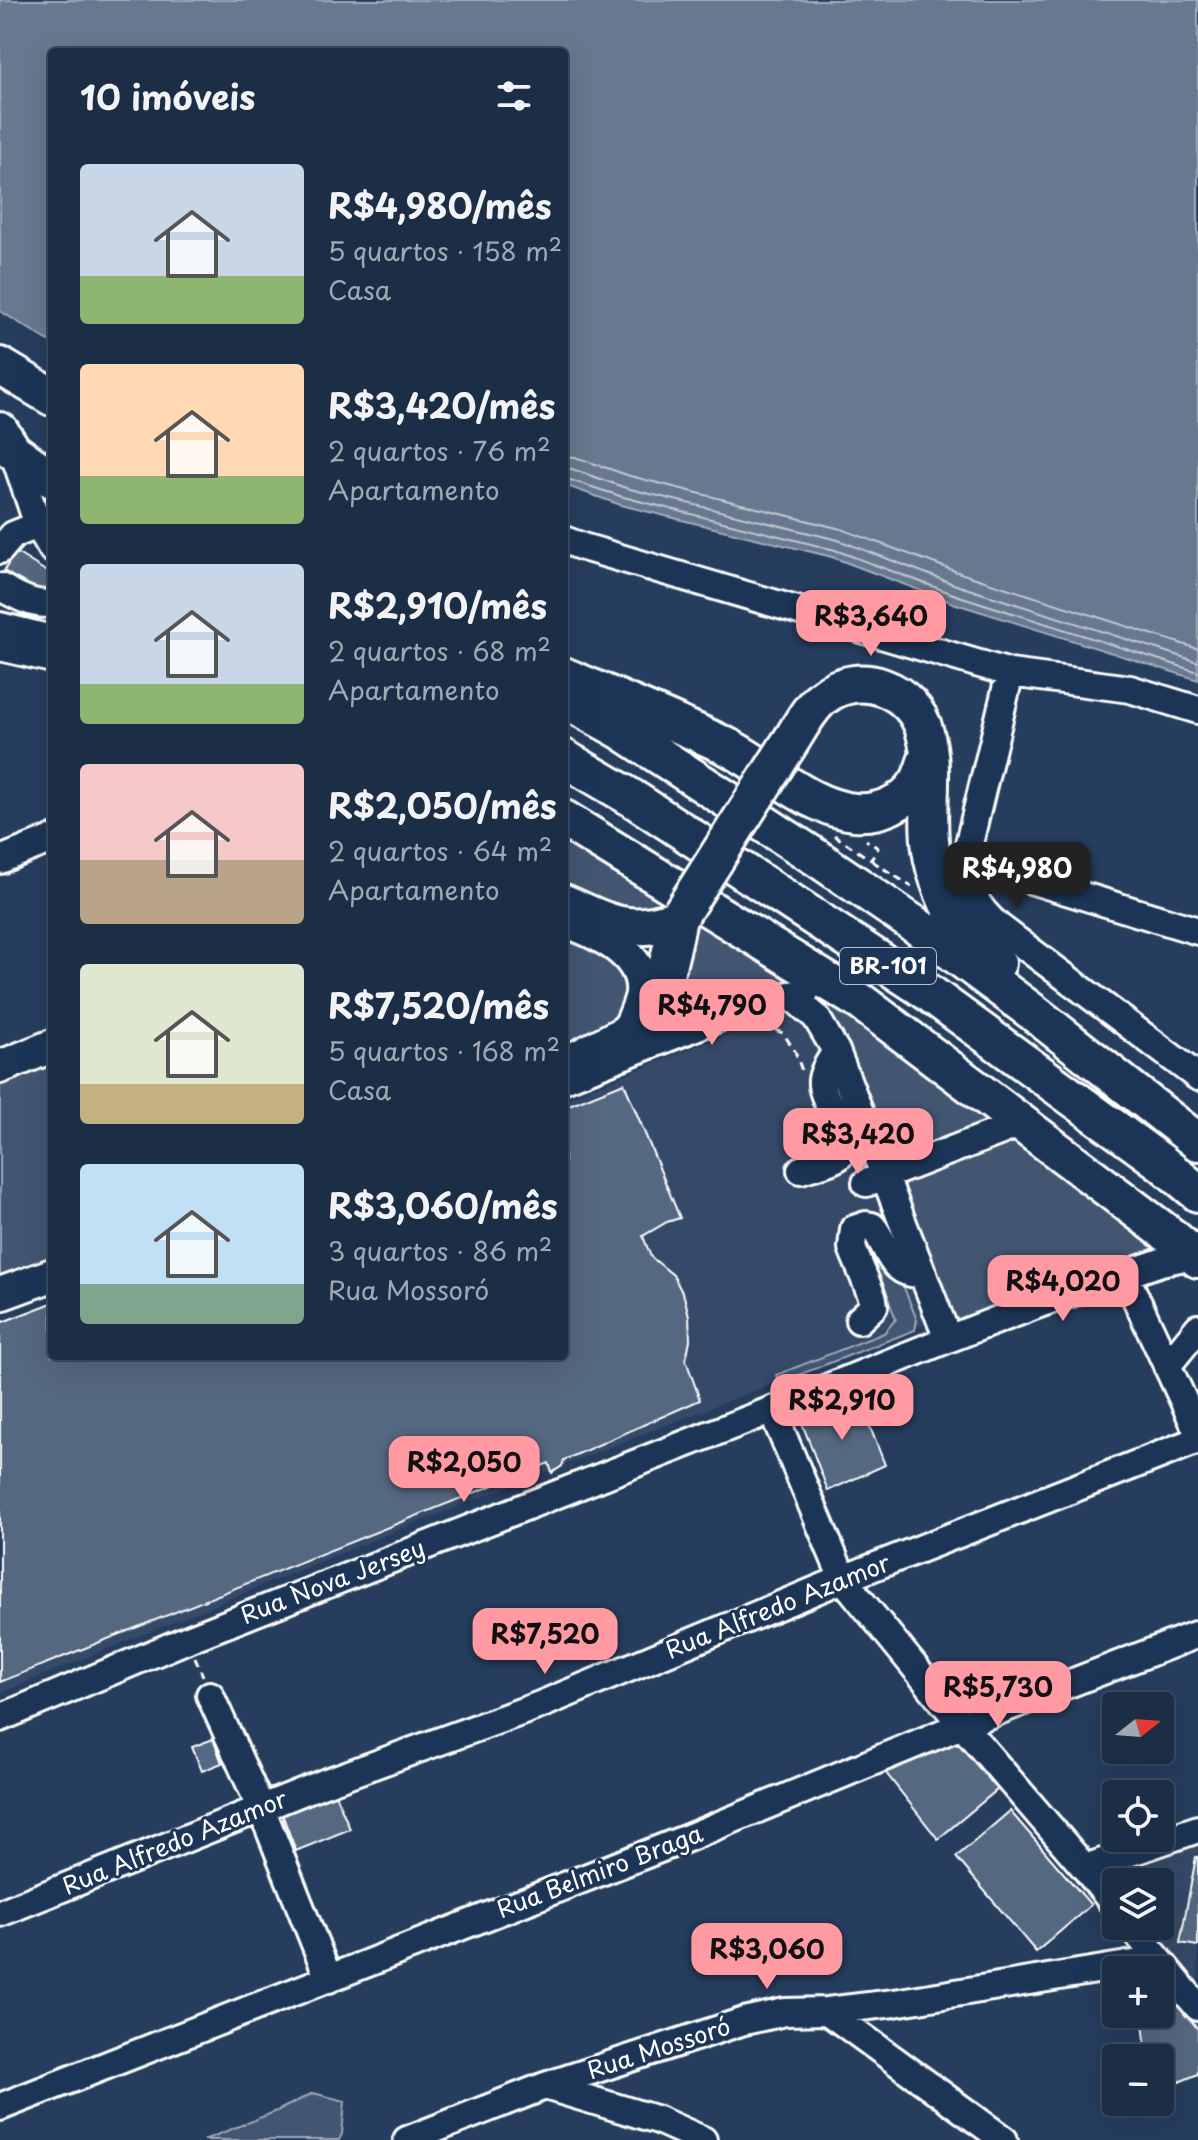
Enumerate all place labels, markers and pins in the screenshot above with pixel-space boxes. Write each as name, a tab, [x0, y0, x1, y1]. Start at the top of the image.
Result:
pin: R$3,640	[797, 590, 945, 658]
pin: R$4,980	[943, 842, 1091, 910]
pin: R$4,790	[638, 979, 786, 1047]
pin: R$3,420	[784, 1108, 932, 1176]
pin: R$4,020	[989, 1255, 1137, 1323]
pin: R$2,910	[768, 1374, 916, 1442]
pin: R$2,050	[390, 1436, 538, 1504]
pin: R$7,520	[471, 1608, 619, 1676]
pin: R$5,730	[924, 1661, 1072, 1729]
pin: R$3,060	[693, 1923, 841, 1991]

